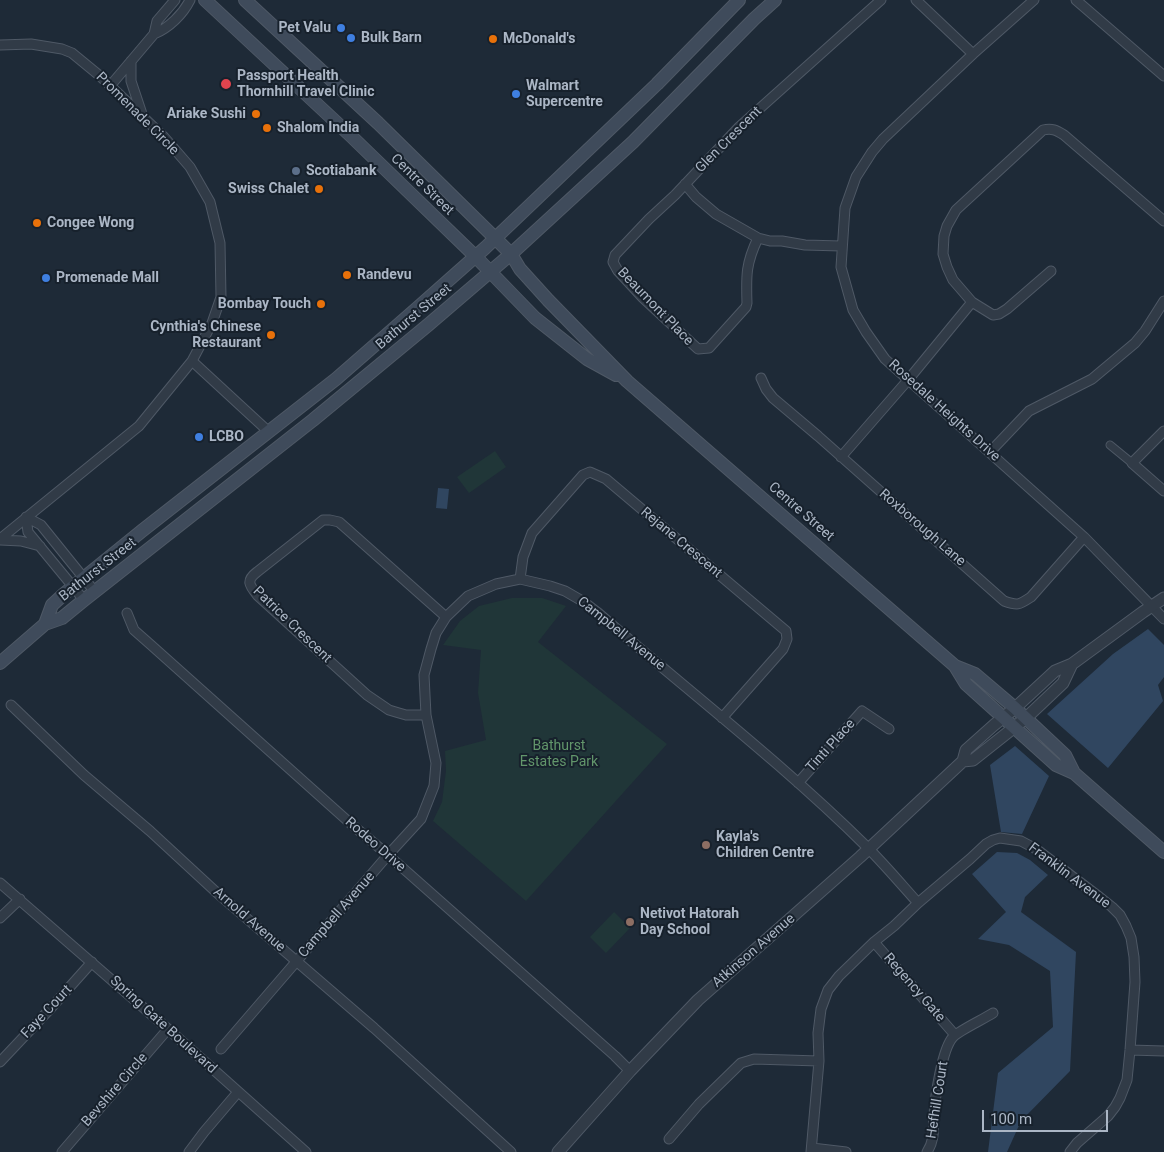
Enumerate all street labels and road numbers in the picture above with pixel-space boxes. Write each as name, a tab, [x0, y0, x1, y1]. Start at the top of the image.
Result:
street label: Promenade Circle	[92, 69, 182, 159]
street label: Glen Crescent	[692, 103, 766, 177]
street label: Centre Street	[387, 151, 457, 219]
street label: Beaumont Place	[613, 264, 697, 350]
street label: Bathurst Street	[373, 281, 455, 353]
street label: Rosedale Heights Drive	[885, 357, 1003, 465]
street label: Centre Street	[765, 479, 837, 545]
street label: Roxborough Lane	[875, 486, 969, 570]
street label: Rejane Crescent	[637, 504, 725, 582]
street label: Bathurst Street	[56, 535, 140, 605]
street label: Patrice Crescent	[249, 583, 335, 667]
street label: Campbell Avenue	[574, 593, 668, 675]
street label: Tinti Place	[803, 716, 859, 776]
street label: Rodeo Drive	[341, 814, 409, 876]
street label: Franklin Avenue	[1025, 840, 1113, 912]
street label: Campbell Avenue	[295, 869, 379, 961]
street label: Arnold Avenue	[209, 884, 289, 956]
street label: Atkinson Avenue	[709, 911, 799, 991]
street label: Regency Gate	[880, 950, 948, 1026]
street label: Spring Gate Boulevard	[106, 973, 220, 1077]
street label: Faye Court	[18, 982, 76, 1042]
street label: Bevshire Circle	[78, 1050, 152, 1130]
street label: Hefhill Court	[924, 1060, 952, 1140]

